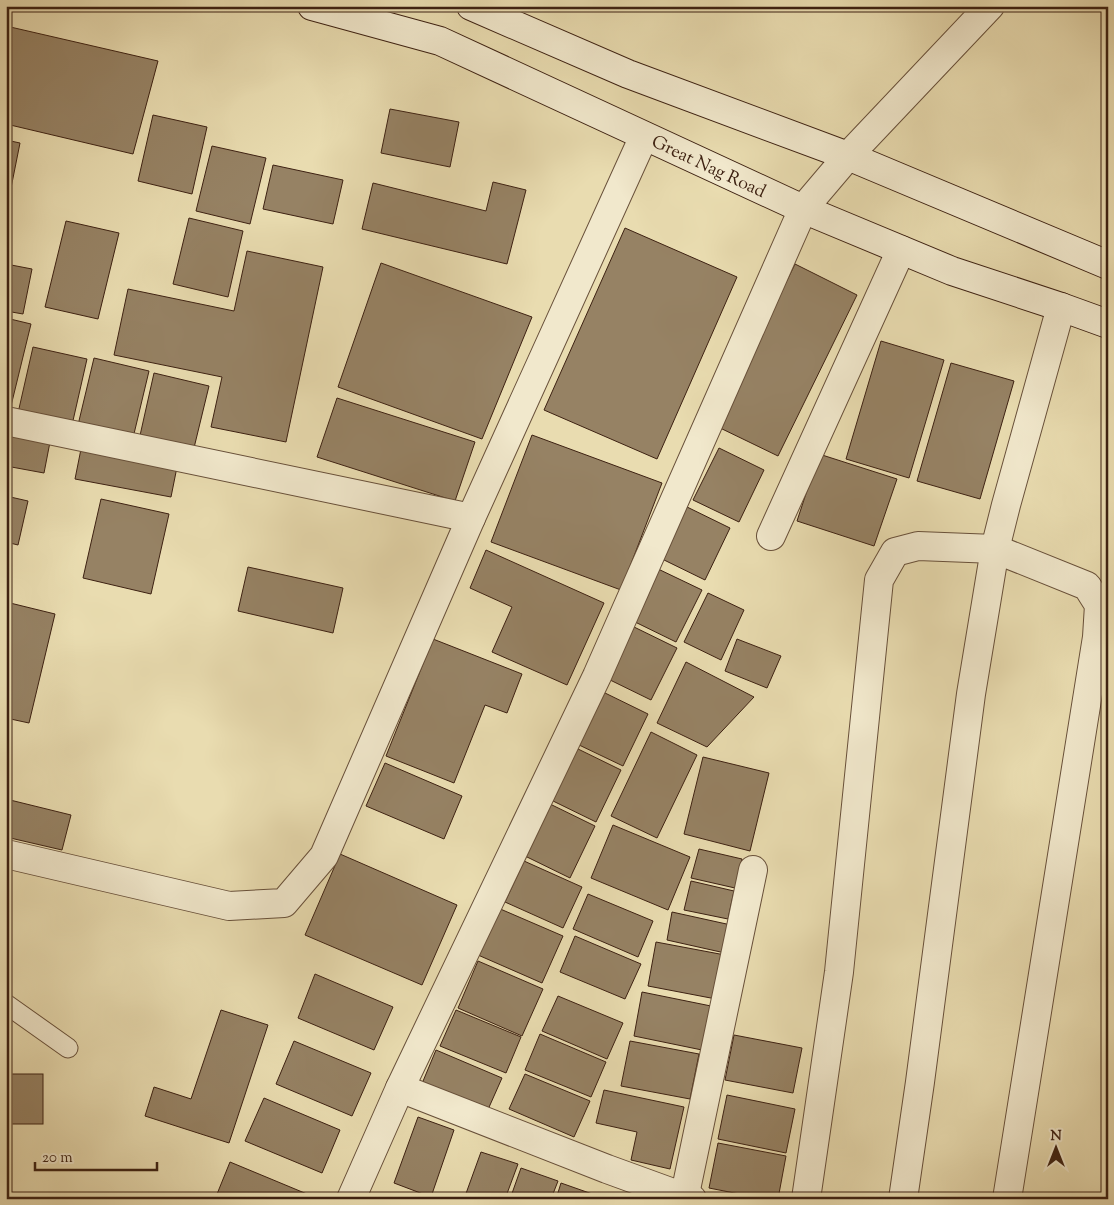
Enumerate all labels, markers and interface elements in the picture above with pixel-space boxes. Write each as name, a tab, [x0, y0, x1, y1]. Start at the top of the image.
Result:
street label: Great Nag Road	[647, 130, 770, 206]
north arrow	[1032, 1122, 1082, 1172]
text: N	[1050, 1127, 1062, 1147]
scale bar	[35, 1140, 158, 1172]
text: 20 m	[42, 1148, 73, 1169]

